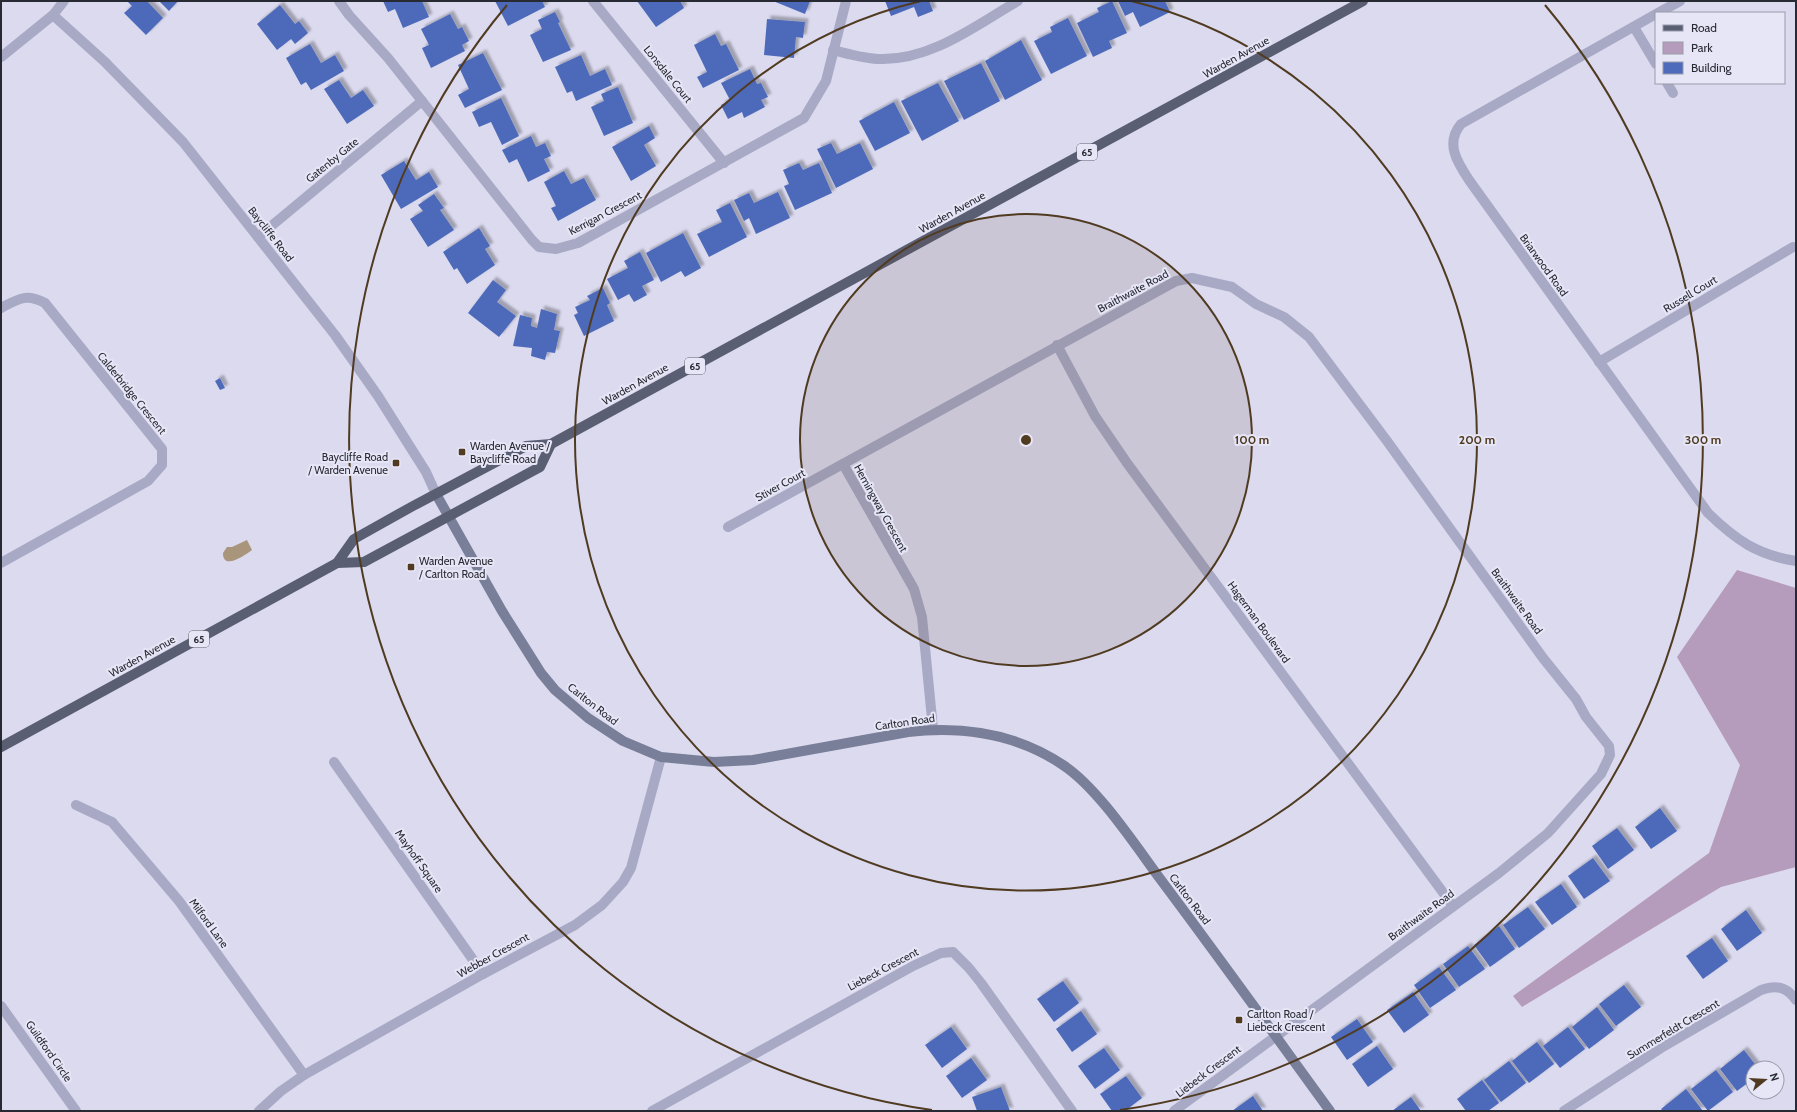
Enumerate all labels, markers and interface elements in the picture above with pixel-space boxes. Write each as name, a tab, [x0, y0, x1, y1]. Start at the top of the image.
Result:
legend	[1655, 12, 1785, 84]
text: Road	[1691, 20, 1717, 35]
street label: Warden Avenue	[1200, 33, 1272, 81]
text: Park	[1691, 40, 1713, 55]
street label: Lonsdale Court	[641, 42, 696, 106]
text: Building	[1691, 60, 1733, 75]
street label: Gatenby Gate	[303, 134, 362, 186]
road number: 65	[1077, 144, 1097, 160]
street label: Kerrigan Crescent	[566, 188, 644, 238]
street label: Warden Avenue	[916, 188, 988, 236]
street label: Baycliffe Road	[245, 204, 297, 264]
street label: Briarwood Road	[1517, 231, 1571, 299]
street label: Braithwaite Road	[1095, 266, 1171, 316]
street label: Russell Court	[1661, 272, 1720, 316]
street label: Calderbridge Crescent	[94, 349, 170, 437]
road number: 65	[685, 358, 705, 374]
street label: Warden Avenue	[599, 360, 671, 408]
text: 100 m	[1235, 432, 1269, 447]
text: 200 m	[1459, 432, 1495, 447]
text: 300 m	[1685, 432, 1721, 447]
centre of rings	[1019, 433, 1033, 447]
place label: Warden Avenue / Baycliffe Road	[470, 439, 550, 466]
marker: Warden Avenue / Baycliffe Road	[457, 447, 467, 457]
place label: Baycliffe Road / Warden Avenue	[307, 450, 388, 477]
marker: Baycliffe Road / Warden Avenue	[391, 458, 401, 468]
street label: Hemingway Crescent	[851, 462, 911, 555]
street label: Stiver Court	[753, 465, 808, 504]
place label: Warden Avenue / Carlton Road	[418, 554, 493, 581]
marker: Warden Avenue / Carlton Road	[406, 562, 416, 572]
street label: Braithwaite Road	[1488, 565, 1546, 637]
street label: Hagerman Boulevard	[1225, 578, 1293, 666]
road number: 65	[189, 631, 209, 647]
street label: Warden Avenue	[106, 632, 178, 680]
street label: Carlton Road	[565, 680, 621, 728]
street label: Carlton Road	[874, 711, 936, 733]
street label: Mayhoff Square	[392, 827, 446, 896]
street label: Carlton Road	[1166, 871, 1214, 927]
street label: Braithwaite Road	[1385, 886, 1457, 944]
street label: Milford Lane	[186, 895, 232, 951]
street label: Webber Crescent	[455, 929, 532, 981]
street label: Liebeck Crescent	[845, 944, 921, 994]
street label: Summerfeldt Crescent	[1624, 996, 1722, 1062]
place label: Carlton Road / Liebeck Crescent	[1247, 1007, 1325, 1034]
marker: Carlton Road / Liebeck Crescent	[1234, 1015, 1244, 1025]
street label: Guildford Circle	[23, 1018, 75, 1085]
street label: Liebeck Crescent	[1173, 1042, 1244, 1100]
north arrow	[1745, 1060, 1785, 1100]
text: N	[1767, 1071, 1782, 1083]

